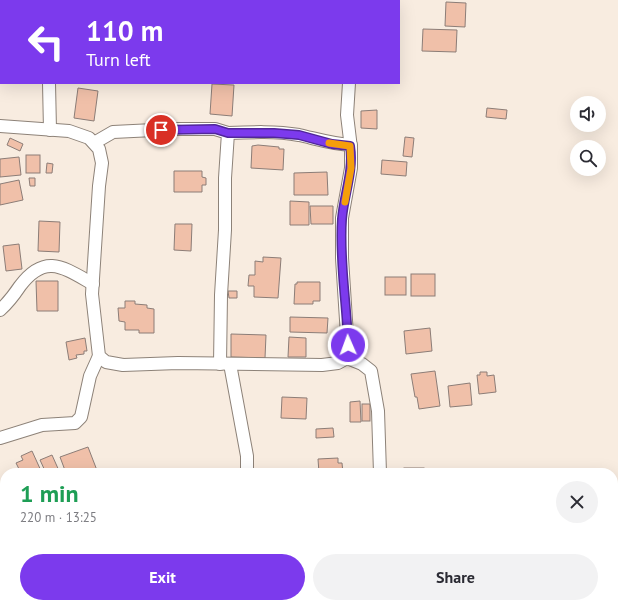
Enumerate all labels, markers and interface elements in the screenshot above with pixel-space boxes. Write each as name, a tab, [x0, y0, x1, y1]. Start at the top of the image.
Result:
text: 110 m	[86, 12, 163, 49]
icon: left	[20, 16, 72, 68]
text: Turn left	[86, 48, 151, 71]
map controls	[570, 96, 606, 176]
button: sound	[570, 96, 606, 132]
pin	[144, 113, 178, 147]
icon: arrive	[150, 119, 172, 141]
button: search	[570, 140, 606, 176]
position arrow	[327, 324, 369, 366]
text: 1 min	[20, 478, 79, 509]
button: close	[556, 481, 598, 523]
text: 220 m · 13:25	[20, 509, 97, 526]
button: Exit	[20, 554, 305, 600]
button: Share	[313, 554, 598, 600]

